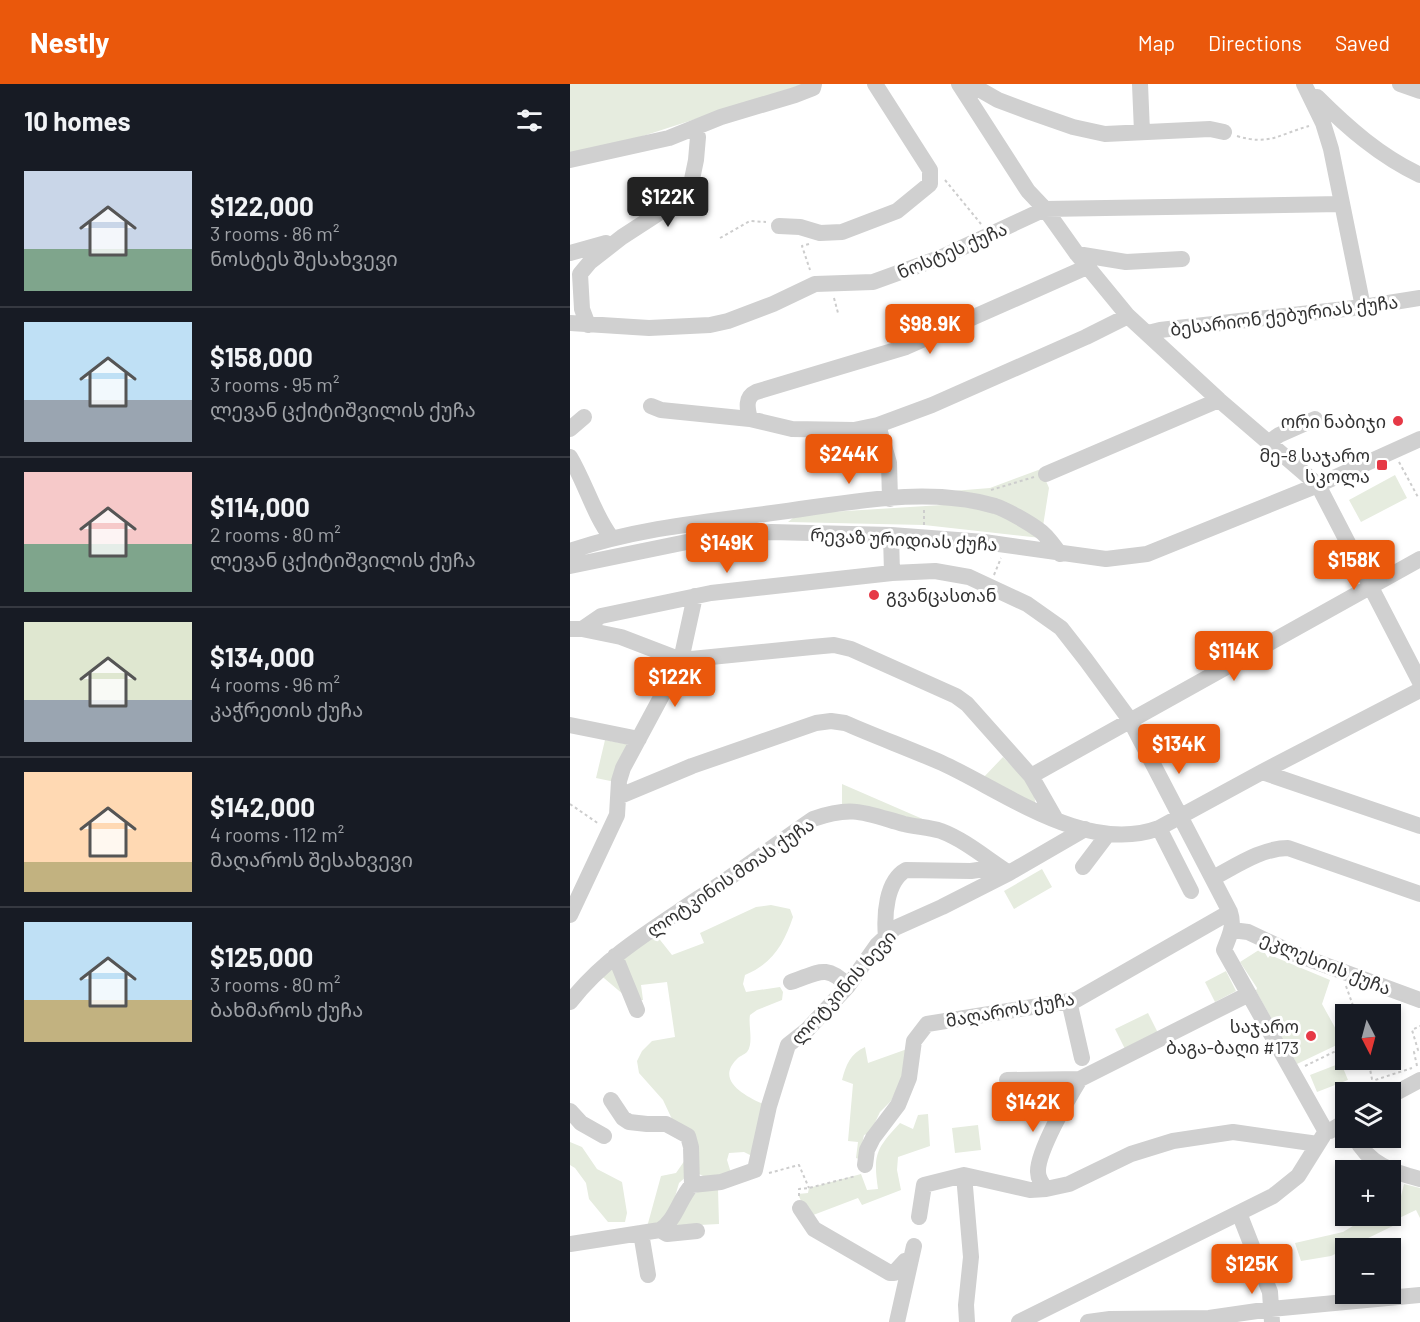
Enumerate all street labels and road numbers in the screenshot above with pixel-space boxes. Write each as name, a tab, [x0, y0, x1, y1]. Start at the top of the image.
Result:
street label: ნოსტეს ქუჩა	[894, 217, 1011, 284]
street label: ბესარიონ ქებურიას ქუჩა	[1169, 290, 1399, 341]
street label: რევაზ ურიდიას ქუჩა	[810, 523, 998, 556]
street label: ლოტკინის მთას ქუჩა	[642, 813, 818, 942]
street label: ლოტკინის ხევი	[786, 925, 901, 1049]
street label: ეკლესიის ქუჩა	[1257, 927, 1394, 1000]
street label: მაღაროს ქუჩა	[944, 987, 1076, 1032]

